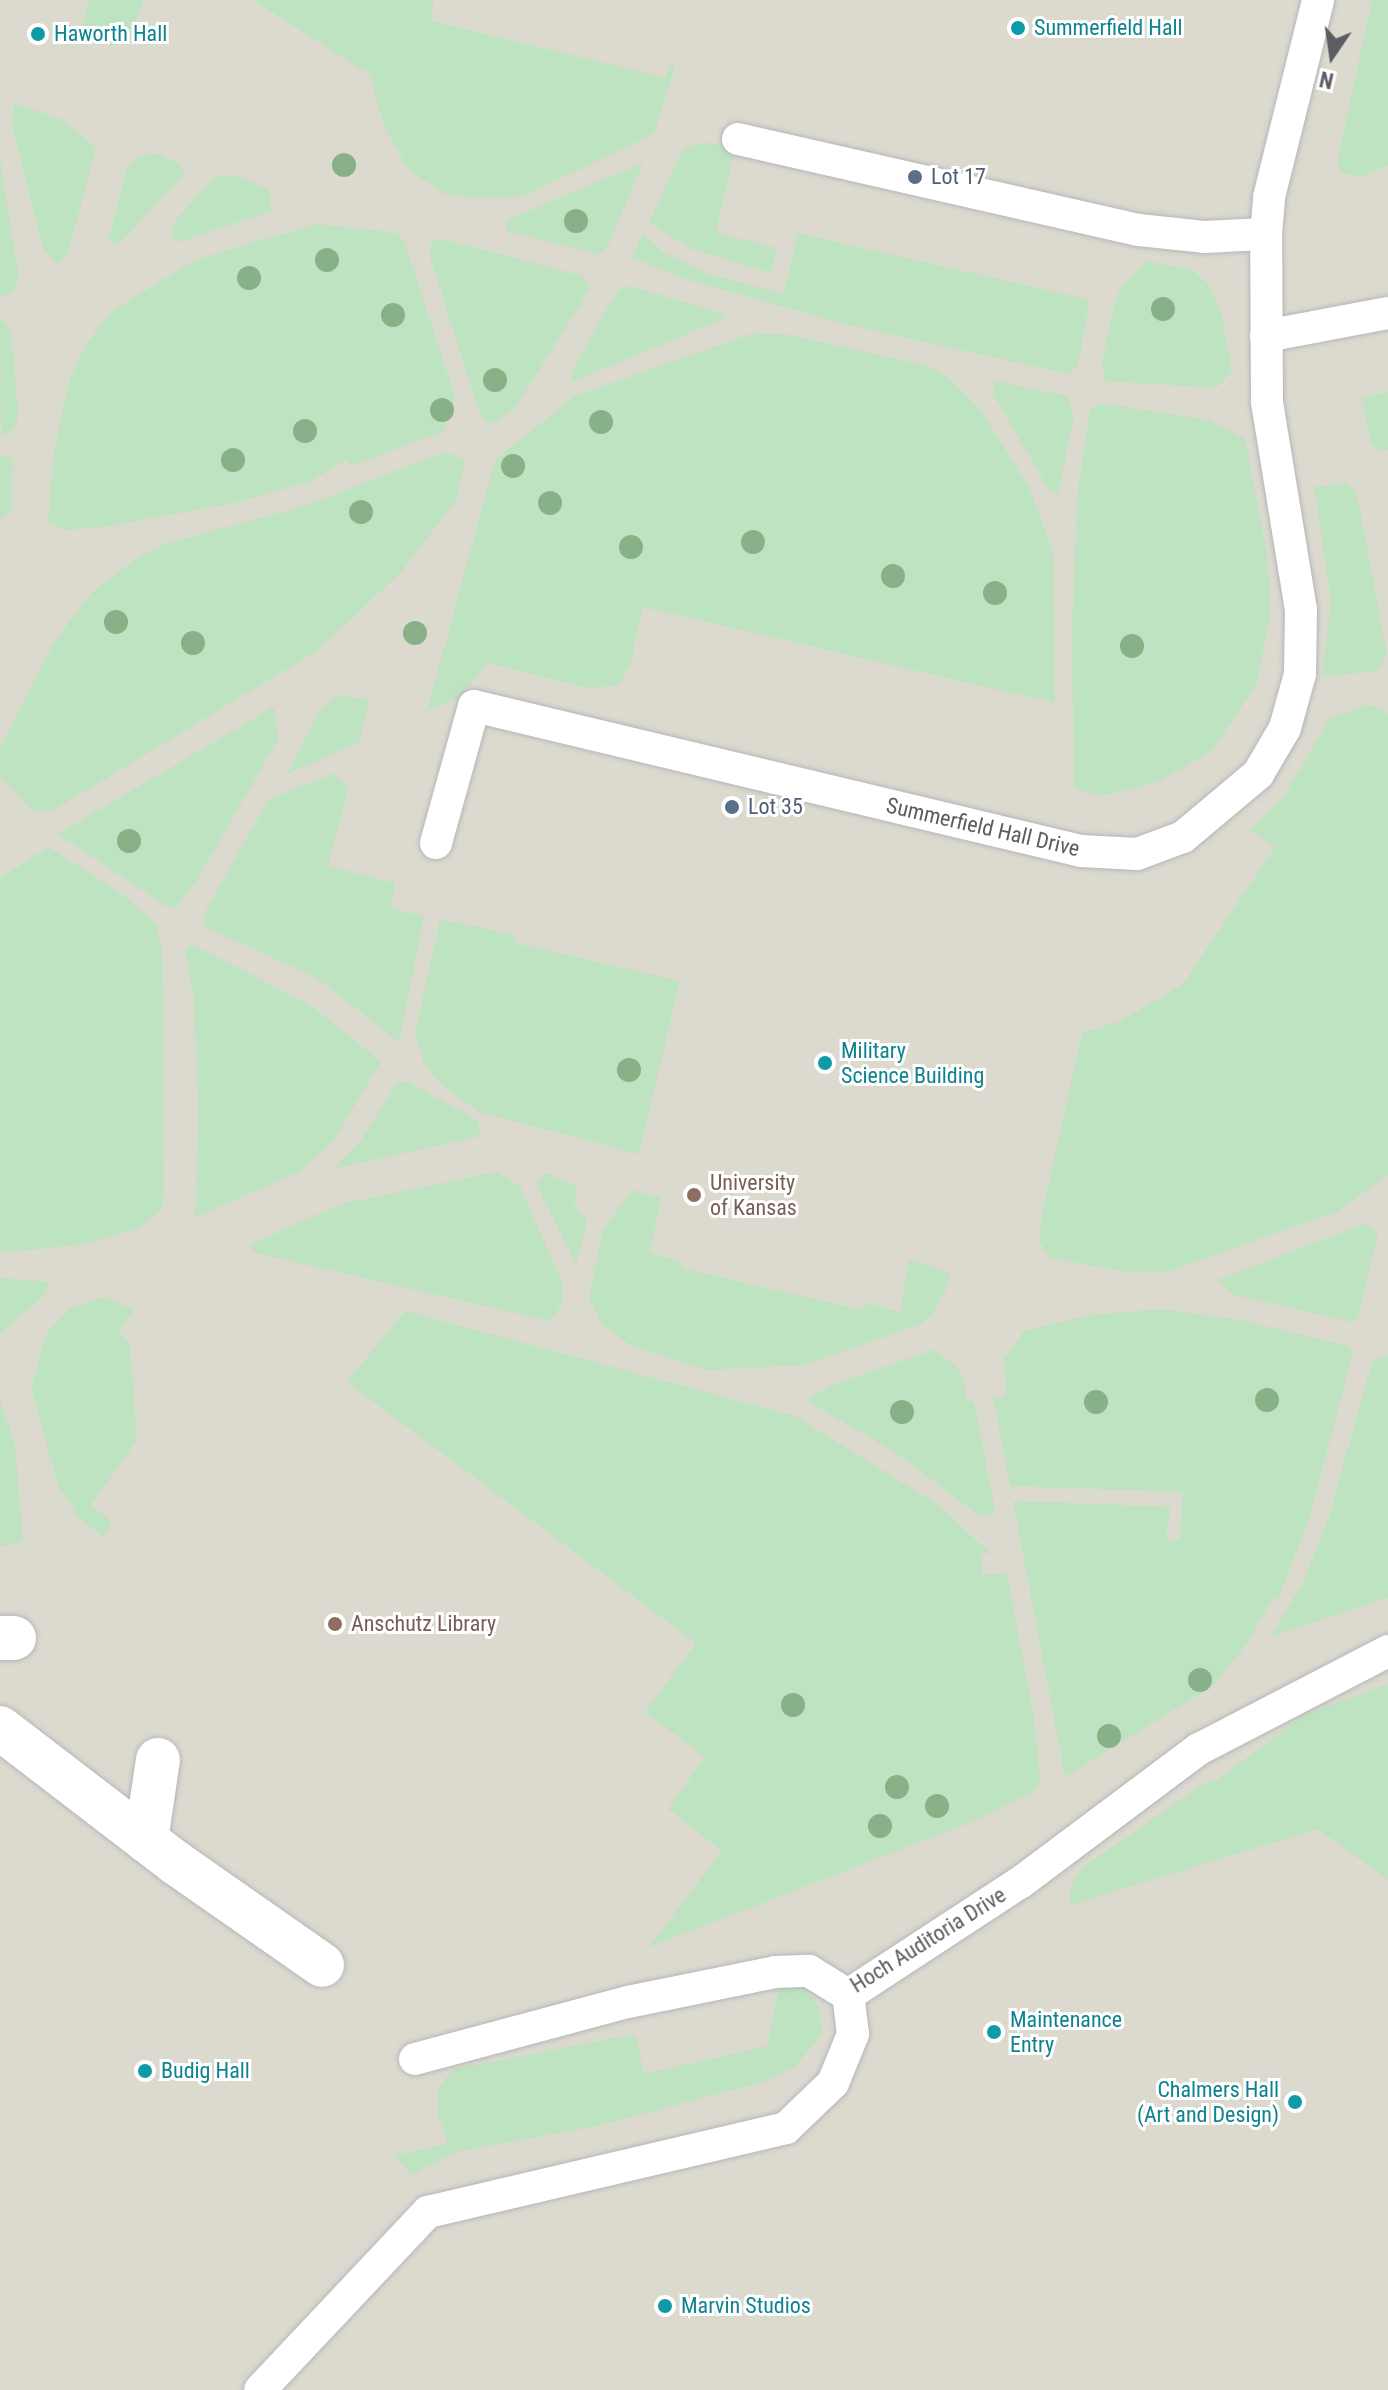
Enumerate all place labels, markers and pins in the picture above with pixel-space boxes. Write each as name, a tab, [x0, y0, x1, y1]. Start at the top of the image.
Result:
place label: Summerfield Hall	[1034, 15, 1183, 41]
marker: Summerfield Hall	[1009, 19, 1027, 37]
place label: Haworth Hall	[54, 21, 167, 47]
marker: Haworth Hall	[29, 25, 47, 43]
place label: Lot 17	[931, 164, 986, 190]
marker: Lot 17	[906, 168, 924, 186]
place label: Lot 35	[748, 794, 803, 820]
marker: Lot 35	[723, 798, 741, 816]
place label: Military Science Building	[841, 1037, 984, 1088]
marker: Military Science Building	[816, 1054, 834, 1072]
place label: University of Kansas	[710, 1169, 797, 1220]
marker: University of Kansas	[685, 1186, 703, 1204]
place label: Anschutz Library	[351, 1611, 496, 1637]
marker: Anschutz Library	[326, 1615, 344, 1633]
place label: Maintenance Entry	[1010, 2006, 1122, 2058]
marker: Maintenance Entry	[985, 2023, 1003, 2041]
place label: Budig Hall	[161, 2058, 250, 2084]
marker: Budig Hall	[136, 2062, 154, 2080]
place label: Chalmers Hall (Art and Design)	[1137, 2076, 1279, 2128]
marker: Chalmers Hall (Art and Design)	[1286, 2093, 1304, 2111]
place label: Marvin Studios	[681, 2293, 811, 2319]
marker: Marvin Studios	[656, 2297, 674, 2315]

